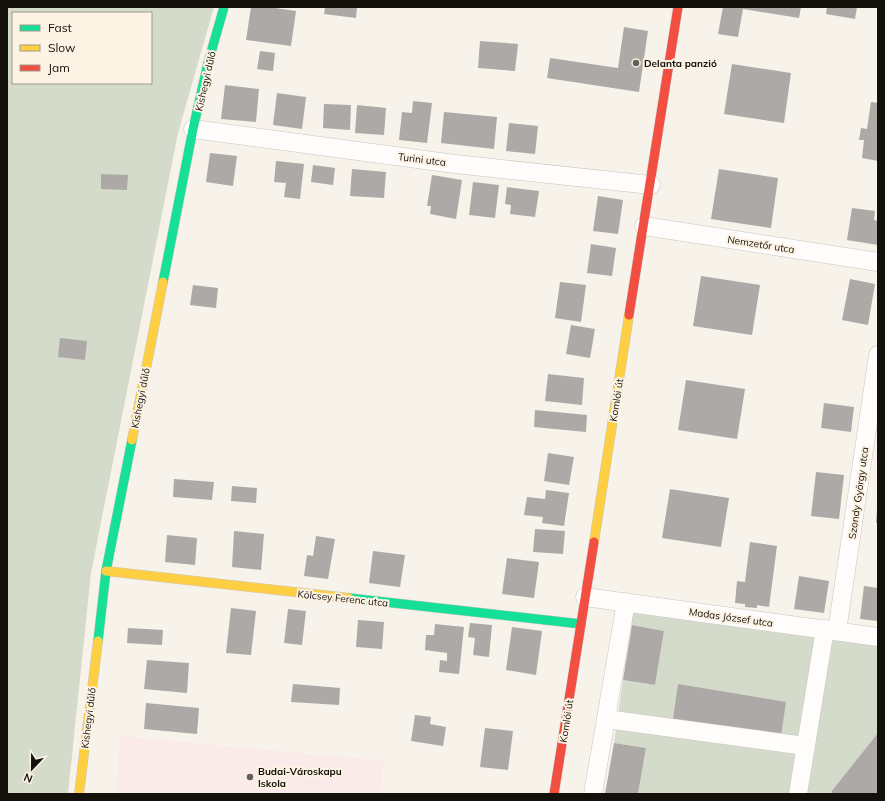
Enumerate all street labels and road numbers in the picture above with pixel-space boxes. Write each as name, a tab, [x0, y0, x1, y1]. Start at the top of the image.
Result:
street label: Kishegyi dűlő	[192, 50, 219, 112]
street label: Turini utca	[397, 150, 447, 169]
street label: Nemzetőr utca	[726, 233, 795, 256]
street label: Kishegyi dűlő	[128, 367, 153, 429]
street label: Komlói út	[607, 377, 626, 422]
street label: Szondy György utca	[846, 446, 871, 540]
street label: Kölcsey Ferenc utca	[297, 587, 389, 610]
street label: Madas József utca	[688, 605, 774, 630]
street label: Kishegyi dűlő	[78, 687, 99, 749]
street label: Komlói út	[557, 698, 576, 743]

